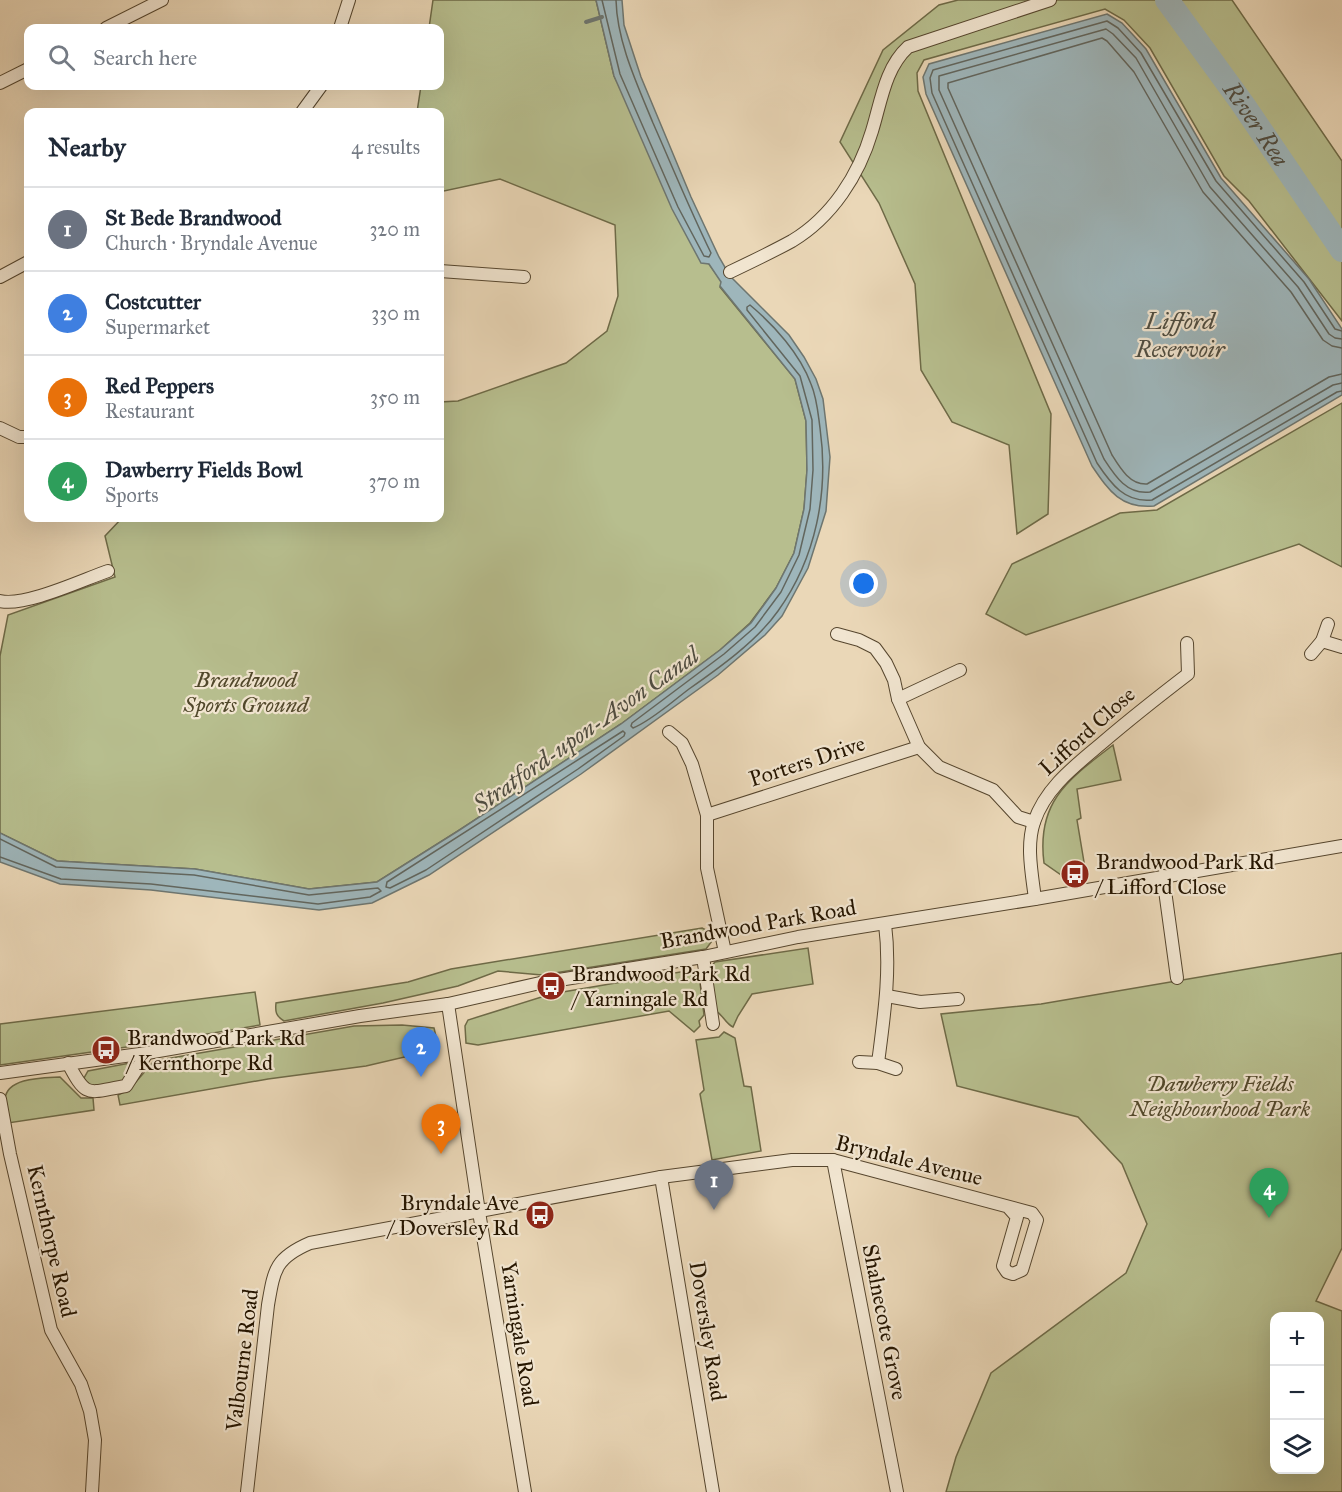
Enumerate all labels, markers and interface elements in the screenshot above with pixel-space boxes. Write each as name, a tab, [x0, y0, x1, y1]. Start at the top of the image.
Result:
search box	[24, 24, 444, 90]
icon: search	[45, 41, 78, 74]
text: Search here	[93, 44, 197, 71]
water label: River Rea	[1216, 75, 1296, 172]
text: Nearby	[48, 131, 126, 163]
text: 4 results	[351, 135, 420, 159]
text: St Bede Brandwood	[105, 204, 282, 231]
text: 1	[64, 217, 71, 241]
text: 320 m	[369, 217, 420, 241]
text: Church · Bryndale Avenue	[105, 231, 318, 255]
text: Costcutter	[105, 288, 201, 315]
text: 2	[63, 301, 72, 325]
text: 330 m	[371, 301, 420, 325]
water label: Lifford Reservoir	[1134, 306, 1227, 364]
text: Supermarket	[105, 315, 210, 339]
text: Red Peppers	[105, 372, 214, 399]
text: 3	[64, 385, 72, 409]
text: 350 m	[370, 385, 420, 409]
text: Restaurant	[105, 399, 195, 423]
text: Dawberry Fields Bowl	[105, 456, 302, 483]
text: 4	[62, 469, 73, 493]
text: 370 m	[369, 469, 420, 493]
text: Sports	[105, 483, 159, 507]
your location	[849, 569, 878, 598]
water label: Stratford-upon-Avon Canal	[466, 639, 707, 820]
park label: Brandwood Sports Ground	[183, 666, 310, 718]
street label: Lifford Close	[1033, 681, 1141, 781]
street label: Porters Drive	[746, 730, 868, 792]
place label: Brandwood Park Rd / Lifford Close	[1094, 848, 1274, 900]
bus stop icon: Brandwood Park Rd / Lifford Close	[1059, 858, 1091, 890]
street label: Brandwood Park Road	[658, 893, 858, 955]
place label: Brandwood Park Rd / Yarningale Rd	[570, 960, 750, 1012]
bus stop icon: Brandwood Park Rd / Yarningale Rd	[535, 970, 567, 1002]
place label: Brandwood Park Rd / Kernthorpe Rd	[125, 1024, 305, 1076]
pin: 2	[402, 1028, 440, 1077]
bus stop icon: Brandwood Park Rd / Kernthorpe Rd	[90, 1034, 122, 1066]
park label: Dawberry Fields Neighbourhood Park	[1128, 1070, 1310, 1122]
pin: 3	[422, 1104, 460, 1154]
street label: Bryndale Avenue	[832, 1129, 986, 1191]
pin: 1	[694, 1160, 734, 1210]
street label: Kernthorpe Road	[21, 1162, 83, 1320]
pin: 4	[1250, 1168, 1288, 1218]
place label: Bryndale Ave / Doversley Rd	[386, 1189, 519, 1241]
bus stop icon: Bryndale Ave / Doversley Rd	[524, 1199, 556, 1231]
street label: Shalnecote Grove	[857, 1242, 913, 1402]
street label: Doversley Road	[684, 1259, 732, 1403]
street label: Yarningale Road	[495, 1260, 545, 1408]
street label: Valbourne Road	[220, 1287, 264, 1434]
map controls	[1270, 1312, 1324, 1474]
button: +	[1270, 1312, 1324, 1366]
button: −	[1270, 1366, 1324, 1420]
button: layers	[1270, 1420, 1324, 1474]

